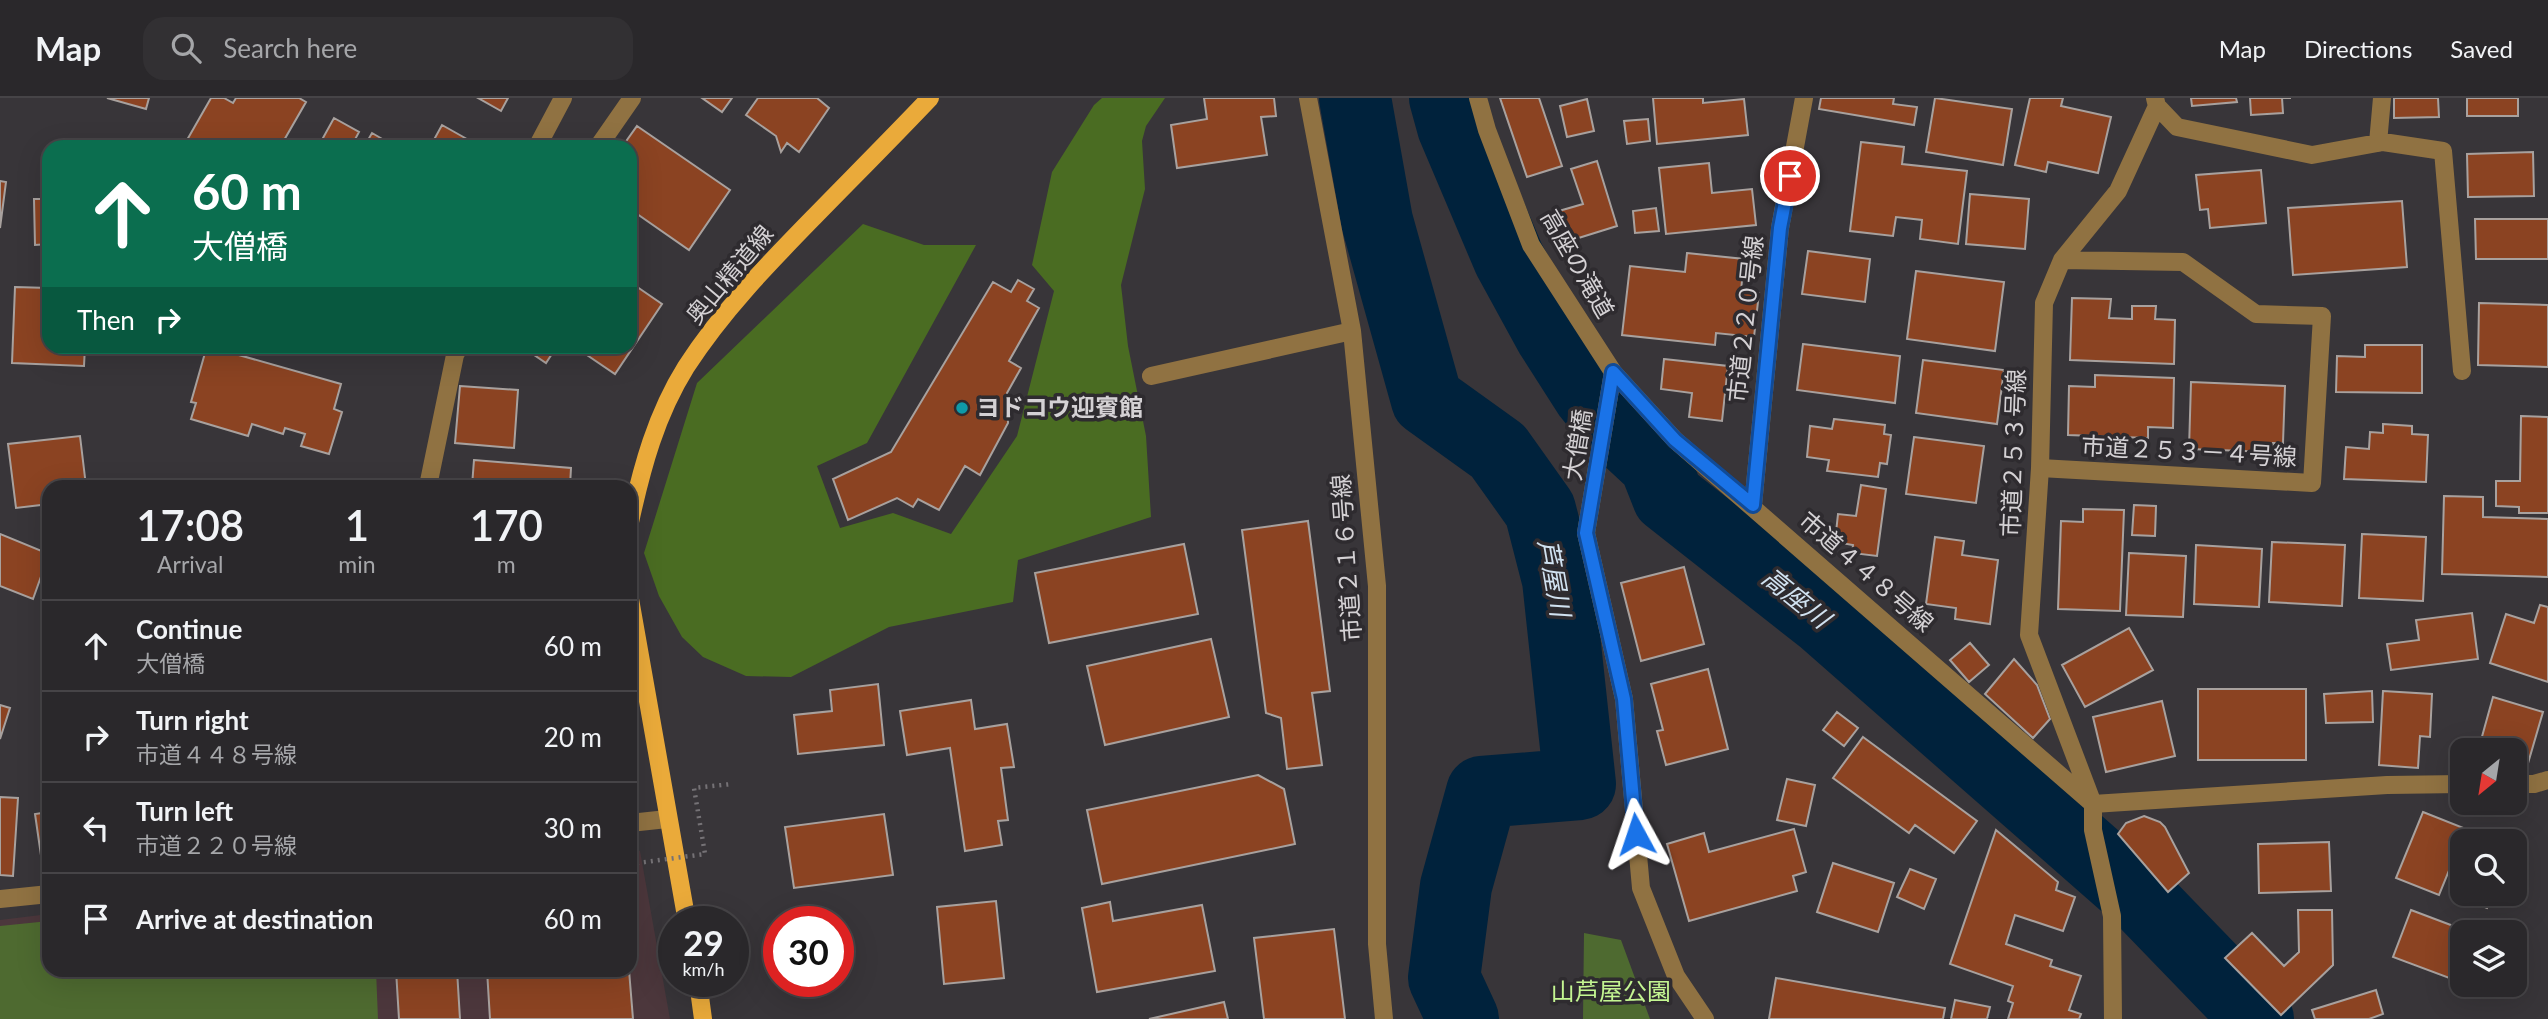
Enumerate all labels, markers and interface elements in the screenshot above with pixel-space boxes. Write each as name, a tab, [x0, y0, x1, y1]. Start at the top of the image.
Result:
search box	[143, 17, 633, 80]
text: Map	[35, 28, 101, 68]
icon: search	[167, 29, 205, 67]
text: Search here	[223, 32, 357, 64]
text: Map	[2219, 34, 2266, 63]
text: Directions	[2304, 34, 2412, 63]
text: Saved	[2450, 34, 2513, 63]
pin	[1760, 146, 1820, 206]
icon: arrive	[1771, 157, 1809, 195]
text: 60 m	[192, 162, 302, 220]
icon: ahead	[77, 168, 168, 259]
street label: 高座の滝道	[1536, 204, 1621, 322]
street label: 奥山精道線	[679, 219, 779, 329]
text: 大僧橋	[192, 226, 288, 265]
street label: 市道２２０号線	[1721, 234, 1768, 404]
icon: right	[149, 301, 187, 339]
text: Then	[77, 304, 135, 336]
street label: 市道２５３号線	[1995, 368, 2030, 537]
place label: ヨドコウ迎賓館	[976, 392, 1143, 421]
marker: ヨドコウ迎賓館	[954, 400, 970, 416]
street label: 大僧橋	[1557, 407, 1596, 483]
street label: 市道２５３－４号線	[2080, 430, 2298, 471]
street label: 市道２１６号線	[1325, 473, 1366, 643]
text: 17:08	[136, 500, 244, 550]
text: 1	[345, 500, 369, 550]
text: 170	[470, 500, 543, 550]
street label: 市道４４８号線	[1794, 505, 1940, 637]
water label: 芦屋川	[1532, 537, 1578, 622]
text: Arrival	[157, 550, 223, 578]
text: min	[338, 550, 376, 578]
text: m	[497, 550, 516, 578]
water label: 高座川	[1756, 560, 1839, 636]
text: Continue	[136, 613, 242, 645]
icon: ahead	[77, 627, 115, 665]
text: 60 m	[544, 630, 602, 662]
text: 大僧橋	[136, 649, 205, 677]
text: Turn right	[136, 704, 249, 736]
icon: right	[77, 718, 115, 756]
text: 20 m	[544, 721, 602, 753]
north arrow	[2450, 738, 2527, 816]
map controls	[2450, 738, 2527, 997]
text: 市道４４８号線	[136, 740, 297, 768]
text: Turn left	[136, 795, 233, 827]
position arrow	[1599, 797, 1673, 871]
icon: left	[77, 809, 115, 847]
text: 30 m	[544, 812, 602, 844]
button: search	[2450, 829, 2527, 906]
text: 市道２２０号線	[136, 831, 297, 859]
icon: arrive	[77, 900, 115, 938]
text: Arrive at destination	[136, 903, 373, 935]
text: 60 m	[544, 903, 602, 935]
speed limit sign: 30	[763, 906, 854, 997]
button: layers	[2450, 920, 2527, 997]
text: 29	[683, 921, 724, 963]
text: km/h	[682, 958, 725, 980]
park label: 山芦屋公園	[1551, 976, 1671, 1005]

